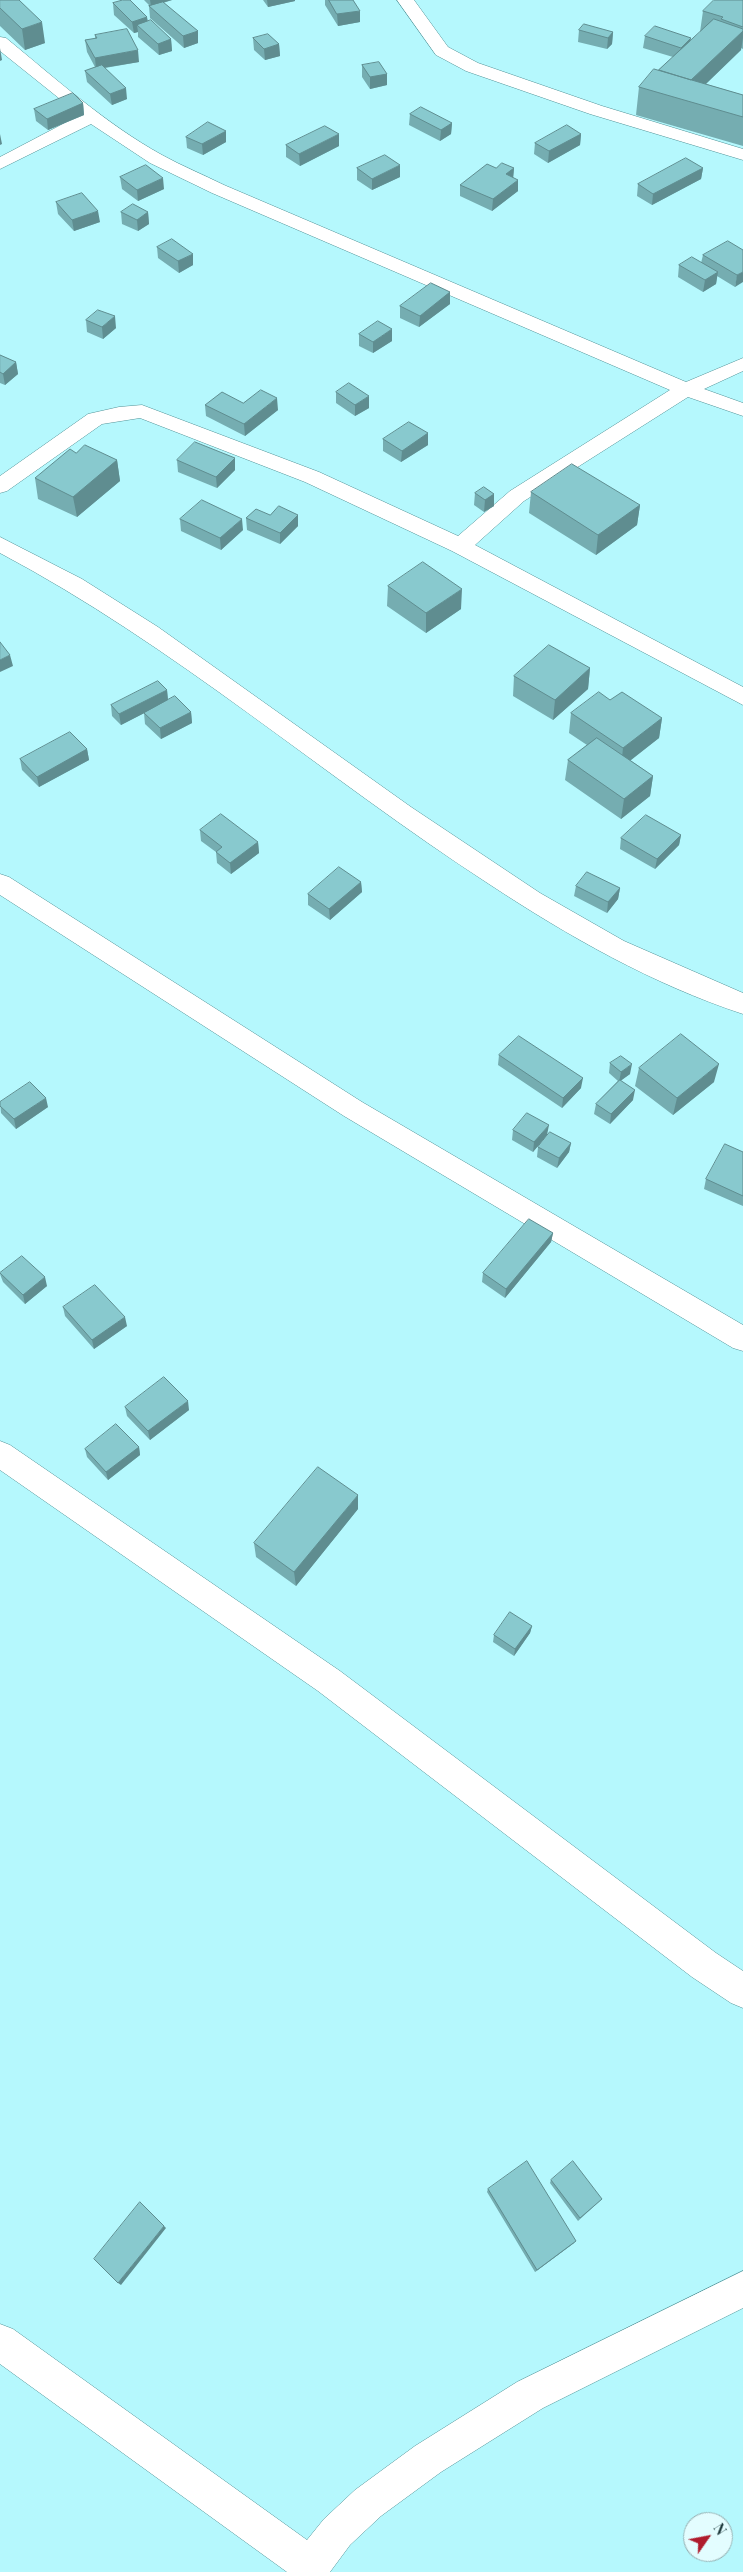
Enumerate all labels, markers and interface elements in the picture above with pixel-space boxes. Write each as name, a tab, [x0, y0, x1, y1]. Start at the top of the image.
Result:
north arrow	[683, 2512, 733, 2562]
text: N	[709, 2520, 731, 2539]

